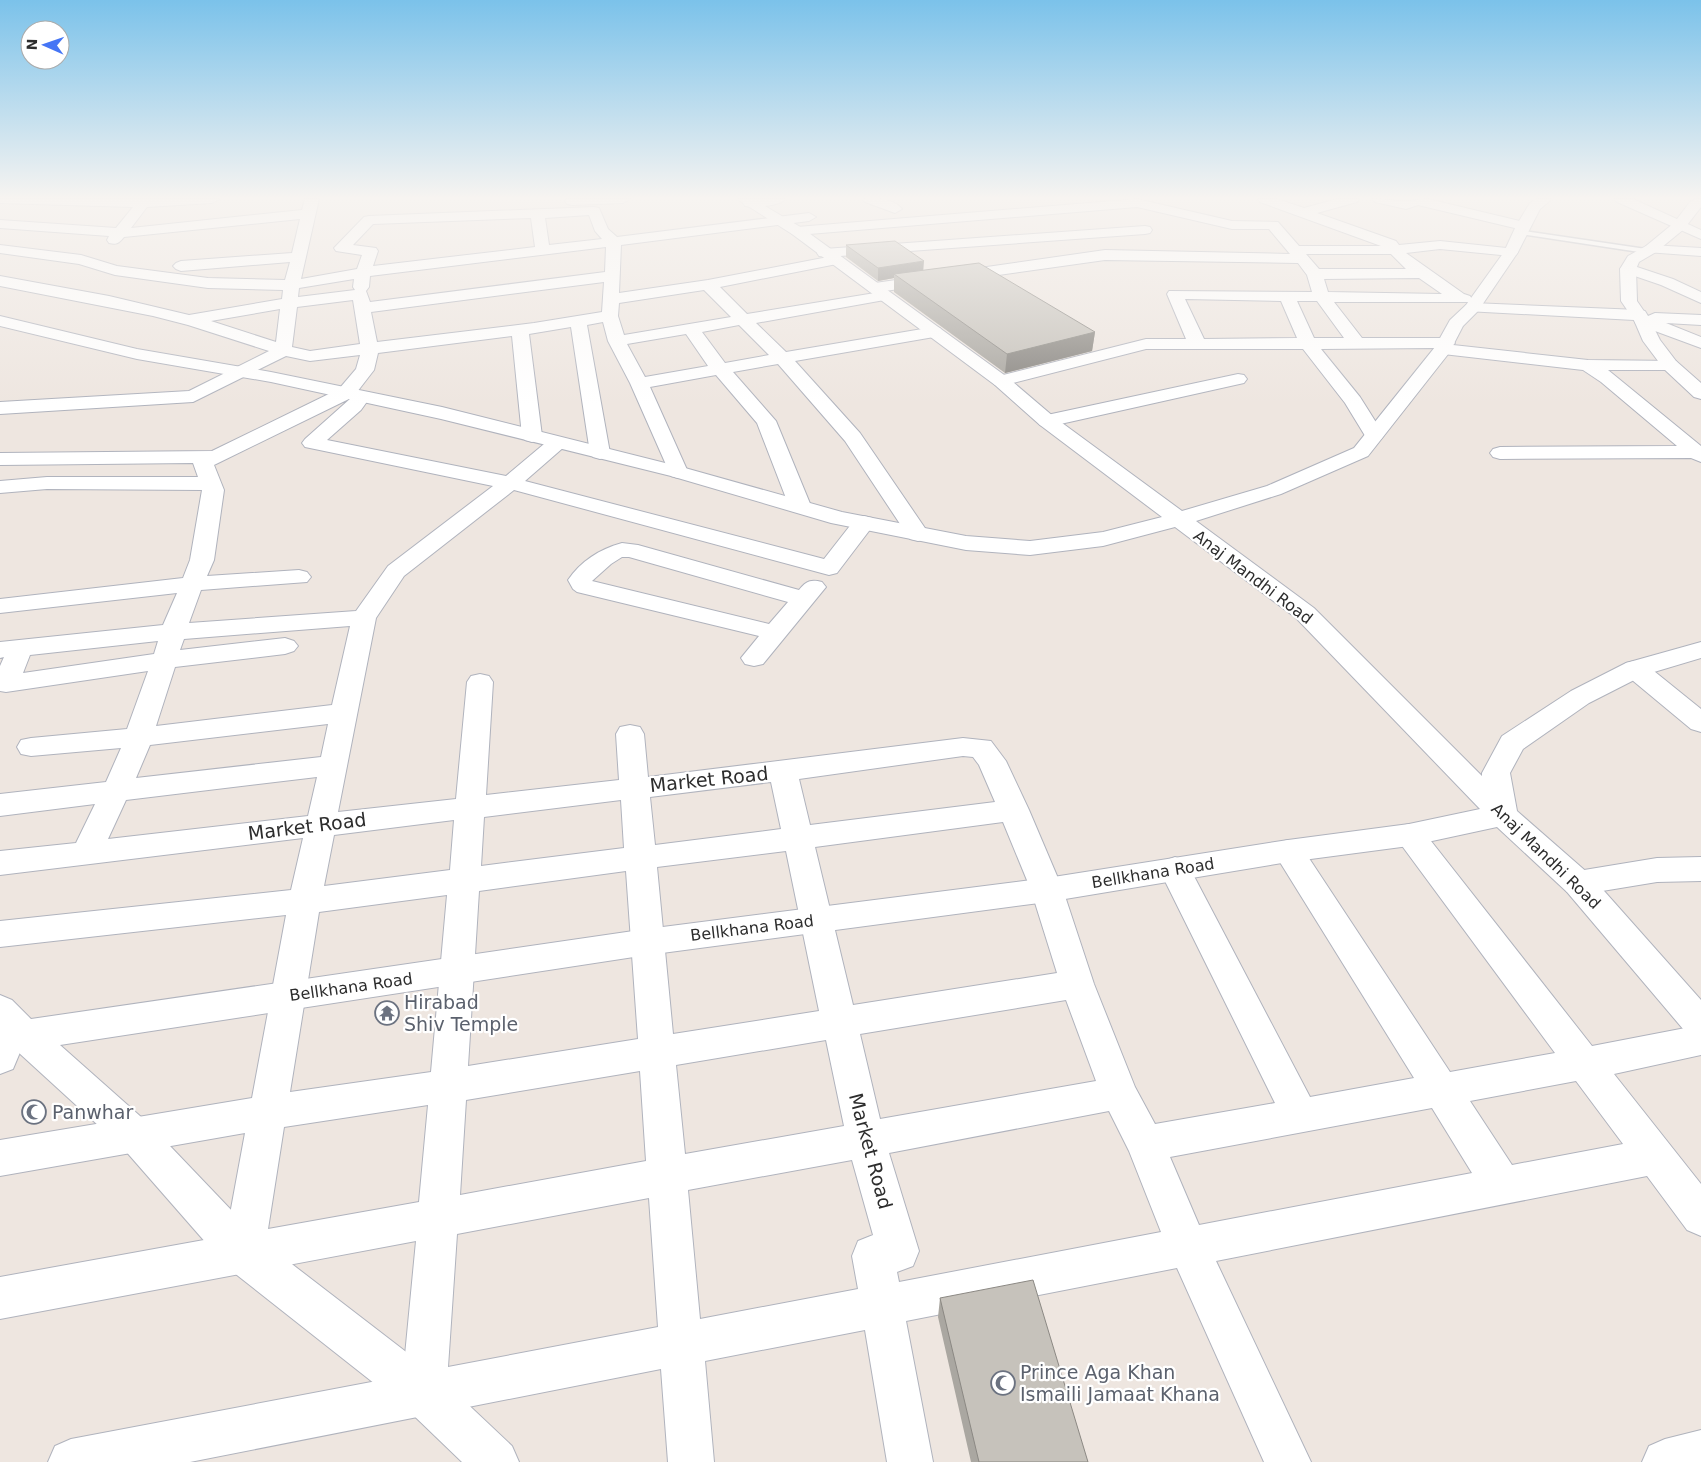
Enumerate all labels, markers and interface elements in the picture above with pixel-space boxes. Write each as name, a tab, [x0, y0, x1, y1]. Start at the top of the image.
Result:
north arrow	[20, 20, 70, 70]
text: N	[24, 38, 40, 51]
street label: Anaj Mandhi Road	[1190, 526, 1316, 628]
street label: Market Road	[649, 762, 769, 796]
street label: Anaj Mandhi Road	[1488, 799, 1604, 913]
street label: Market Road	[247, 808, 367, 844]
street label: Bellkhana Road	[1090, 854, 1216, 892]
street label: Bellkhana Road	[689, 911, 815, 945]
street label: Bellkhana Road	[288, 969, 414, 1005]
place label: Hirabad Shiv Temple	[404, 991, 518, 1035]
temple icon: Hirabad Shiv Temple	[374, 1000, 400, 1026]
street label: Market Road	[845, 1091, 897, 1211]
mosque icon: Panwhar	[21, 1099, 47, 1125]
place label: Panwhar	[52, 1101, 134, 1123]
place label: Prince Aga Khan Ismaili Jamaat Khana	[1020, 1361, 1220, 1405]
mosque icon: Prince Aga Khan Ismaili Jamaat Khana	[990, 1370, 1016, 1396]

